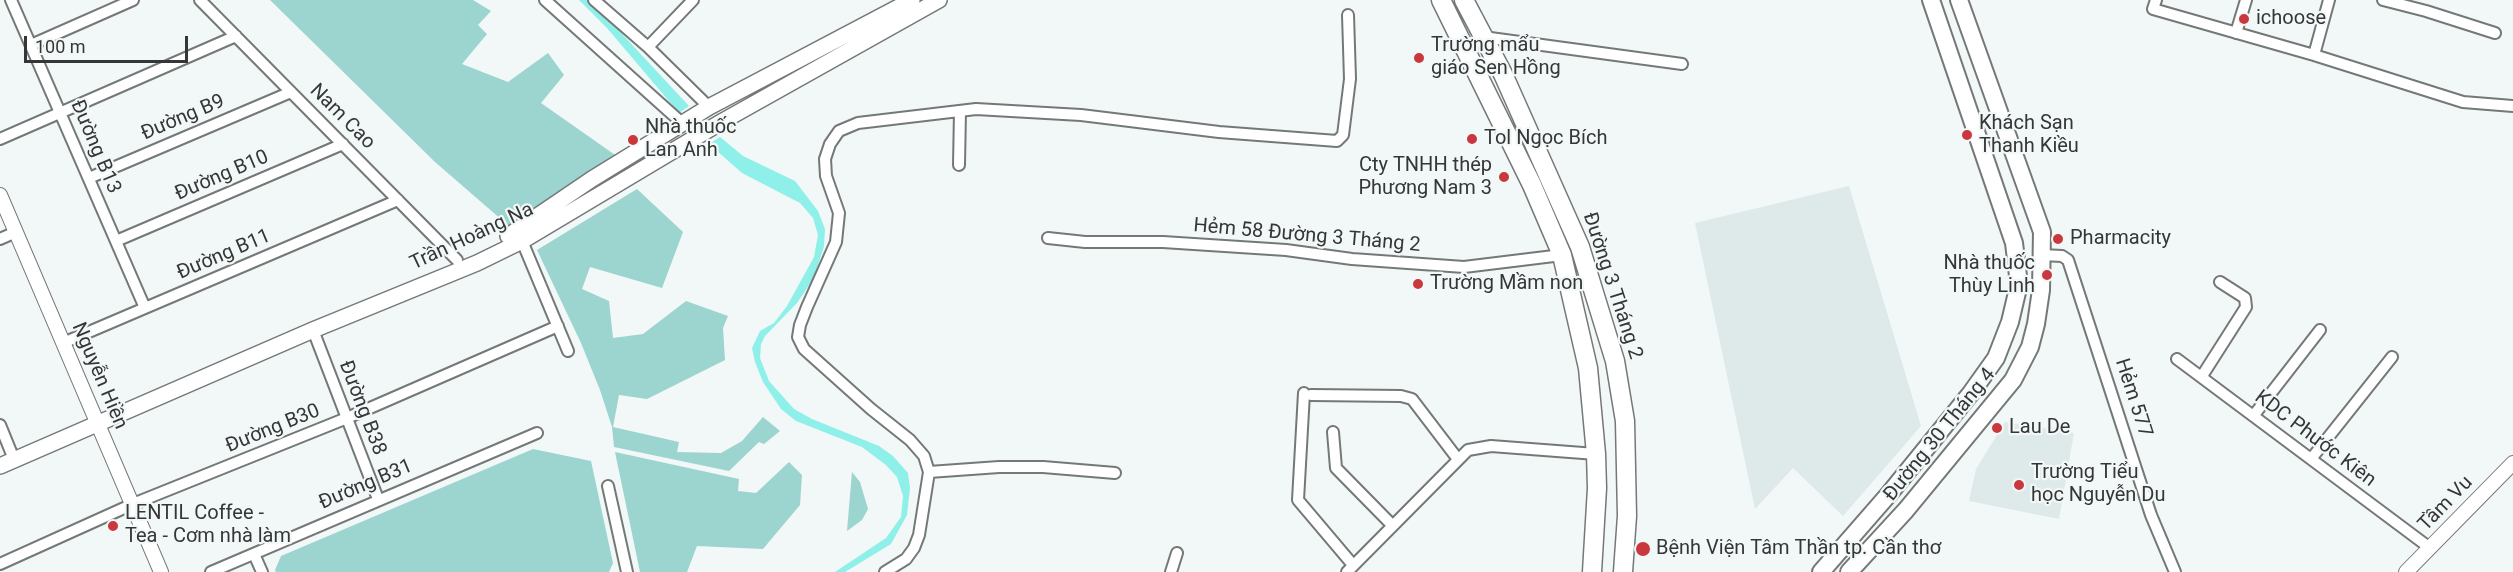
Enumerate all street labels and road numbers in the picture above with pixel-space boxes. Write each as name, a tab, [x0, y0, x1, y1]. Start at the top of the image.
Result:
street label: Nam Cao	[304, 79, 380, 155]
street label: Đường B9	[138, 90, 228, 146]
street label: Đường B13	[65, 97, 125, 197]
street label: Đường B10	[172, 146, 272, 206]
street label: Trần Hoàng Na	[406, 198, 538, 276]
street label: Đường 3 Tháng 2	[1577, 210, 1647, 362]
street label: Hẻm 58 Đường 3 Tháng 2	[1192, 214, 1422, 258]
street label: Đường B11	[174, 225, 274, 285]
street label: Nguyễn Hiền	[66, 319, 132, 433]
street label: Hẻm 577	[2109, 356, 2157, 440]
street label: Đường B38	[333, 357, 391, 459]
street label: Đường 30 Tháng 4	[1879, 364, 2001, 506]
street label: KDC Phước Kiên	[2250, 386, 2380, 492]
street label: Đường B30	[222, 399, 324, 459]
street label: Đường B31	[316, 455, 416, 515]
street label: Tầm Vu	[2414, 471, 2478, 537]

